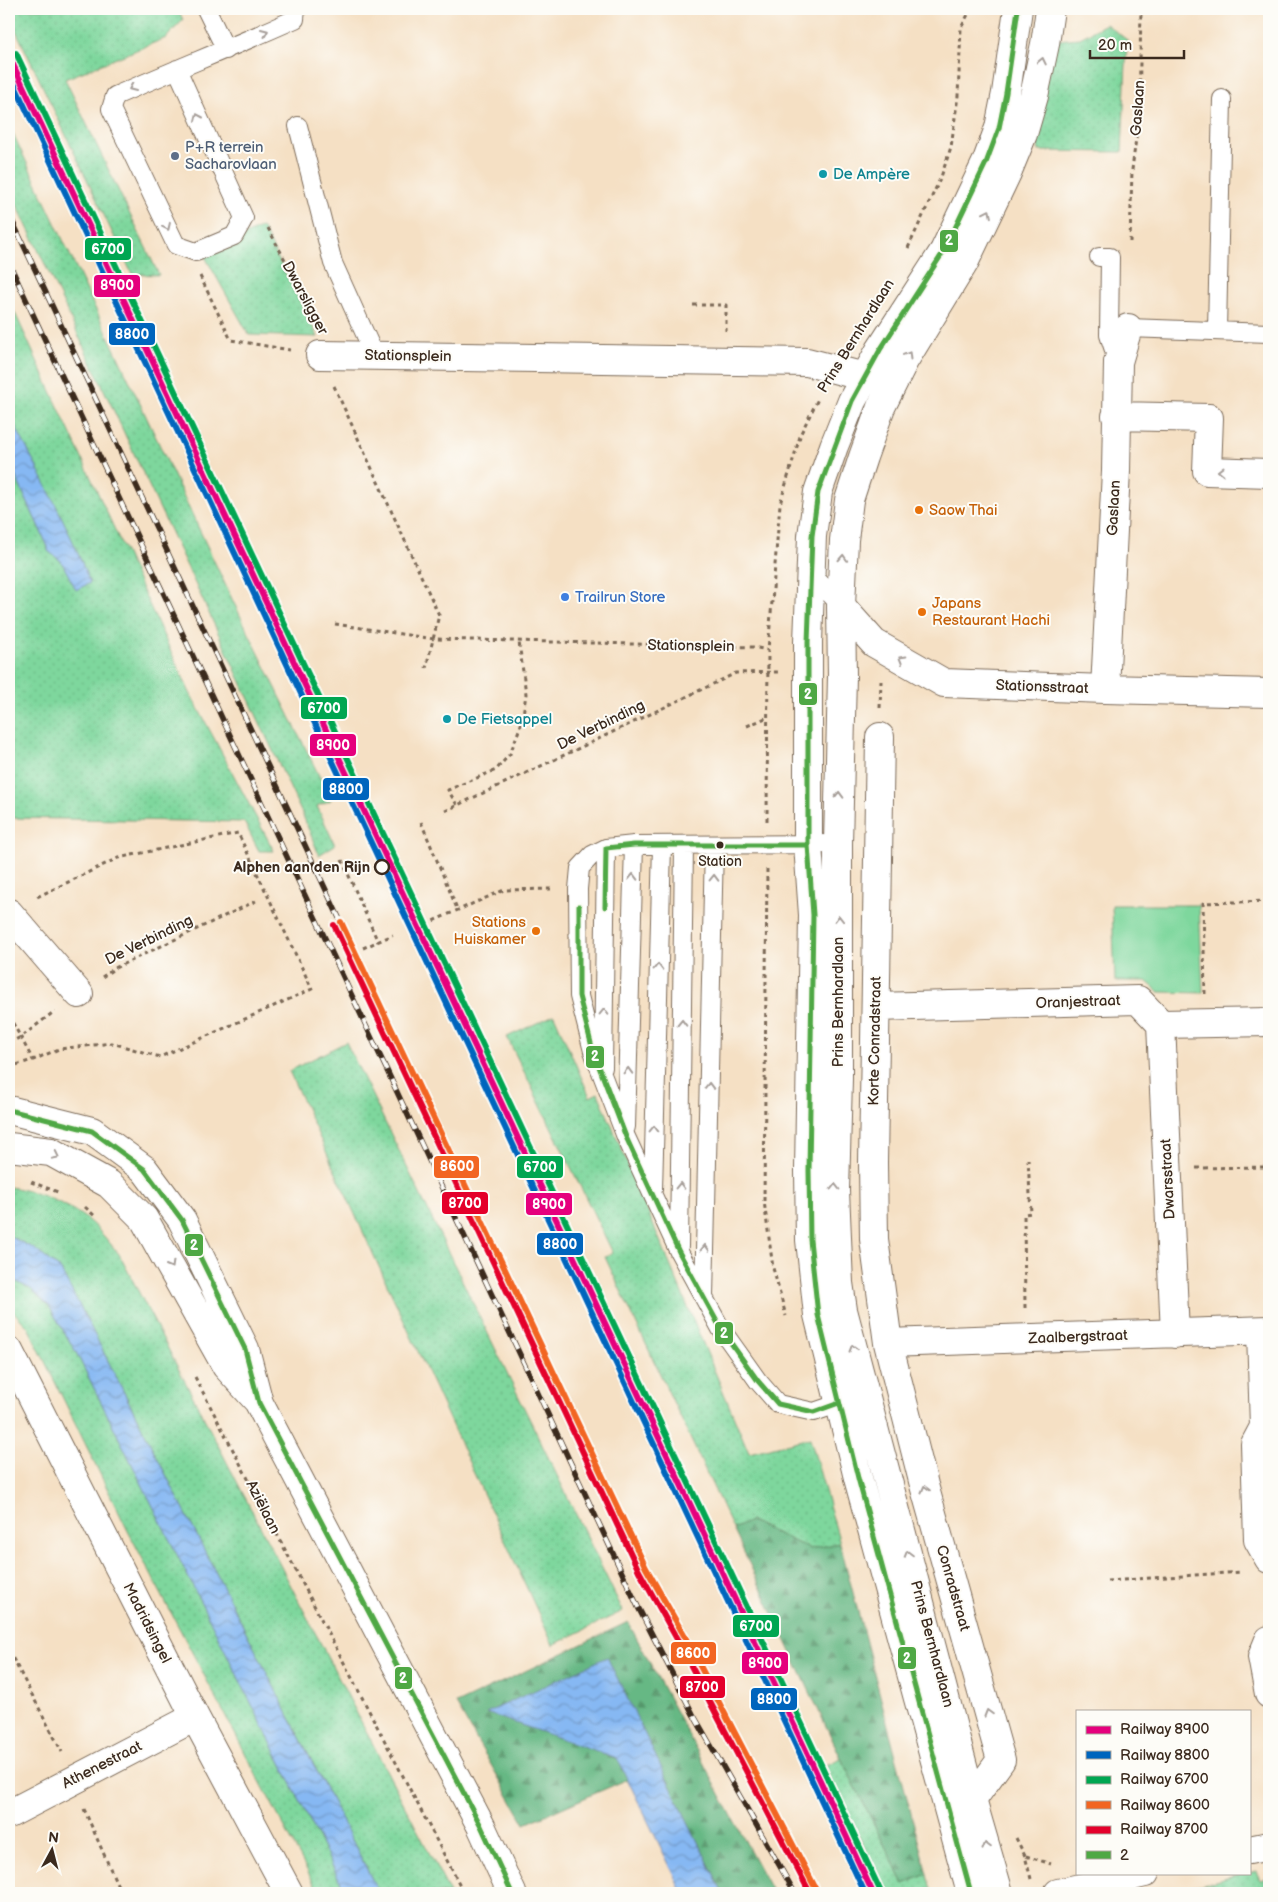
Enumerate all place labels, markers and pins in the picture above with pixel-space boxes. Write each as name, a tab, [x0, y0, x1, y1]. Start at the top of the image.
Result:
place label: P+R terrein Sacharovlaan	[185, 138, 277, 174]
marker: P+R terrein Sacharovlaan	[169, 150, 181, 162]
place label: De Ampère	[833, 165, 910, 184]
marker: De Ampère	[817, 168, 829, 180]
place label: Saow Thai	[929, 501, 998, 520]
marker: Saow Thai	[913, 504, 925, 516]
place label: Trailrun Store	[575, 588, 666, 607]
marker: Trailrun Store	[559, 591, 571, 603]
place label: Japans Restaurant Hachi	[932, 594, 1050, 630]
marker: Japans Restaurant Hachi	[916, 606, 928, 618]
place label: De Fietsappel	[457, 710, 552, 729]
marker: De Fietsappel	[441, 713, 453, 725]
marker: Station	[715, 840, 725, 850]
place label: Station	[698, 853, 742, 870]
place label: Alphen aan den Rijn	[232, 858, 370, 877]
marker: Alphen aan den Rijn	[374, 859, 390, 875]
place label: Stations Huiskamer	[453, 913, 527, 949]
marker: Stations Huiskamer	[530, 925, 542, 937]

